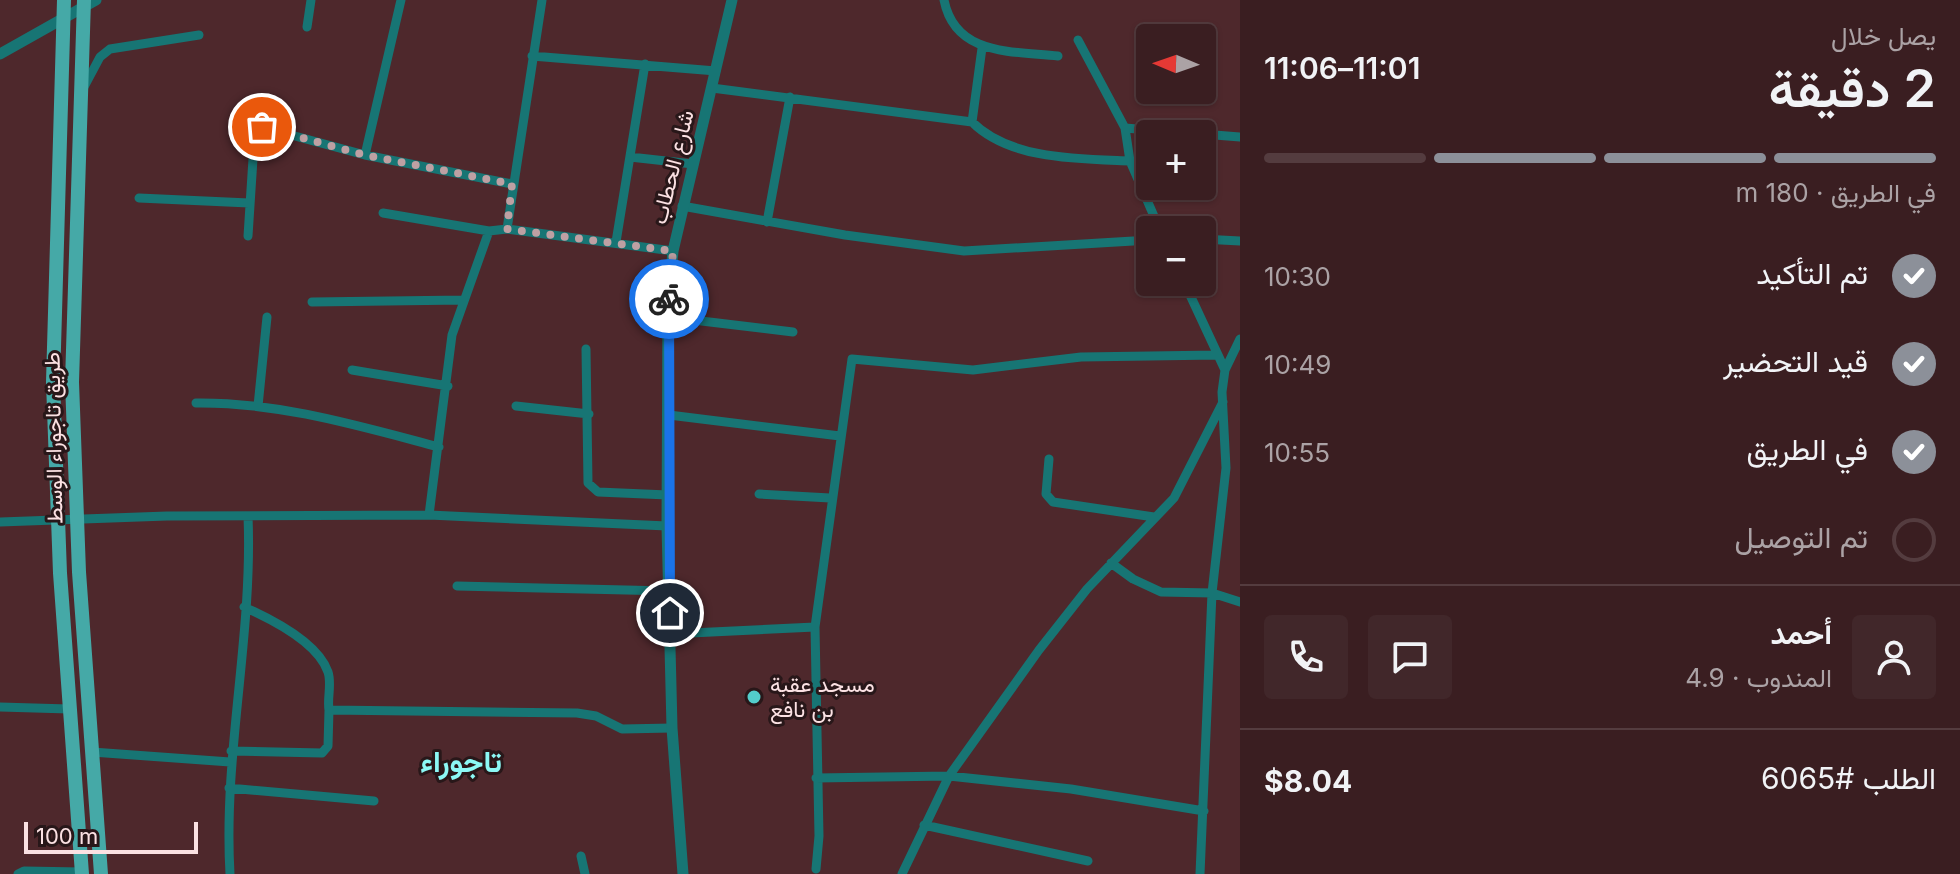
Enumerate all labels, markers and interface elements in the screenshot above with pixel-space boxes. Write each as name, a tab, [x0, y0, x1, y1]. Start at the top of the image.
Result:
text: يصل خلال	[1831, 20, 1936, 51]
north arrow	[1136, 24, 1216, 104]
map controls	[1136, 24, 1216, 296]
text: 11:01–11:06	[1264, 50, 1420, 86]
text: 2 دقيقة	[1768, 57, 1936, 120]
pin	[228, 93, 296, 161]
icon: bag	[240, 105, 284, 149]
street label: شارع الحطاب	[645, 107, 701, 227]
button: +	[1136, 120, 1216, 200]
text: في الطريق · 180 m	[1735, 177, 1936, 208]
button: −	[1136, 216, 1216, 296]
icon: check	[1892, 254, 1936, 298]
text: تم التأكيد	[1756, 255, 1868, 291]
courier	[629, 259, 709, 339]
text: 10:30	[1264, 261, 1331, 292]
icon: bike	[647, 277, 691, 321]
icon: check	[1892, 342, 1936, 386]
text: قيد التحضير	[1723, 343, 1868, 379]
text: 10:49	[1264, 349, 1331, 380]
street label: طريق تاجوراء الوسط	[39, 352, 68, 524]
icon: check	[1892, 430, 1936, 474]
text: في الطريق	[1746, 431, 1868, 467]
text: 10:55	[1264, 437, 1330, 468]
text: تم التوصيل	[1735, 519, 1868, 555]
pin	[636, 579, 704, 647]
icon: home	[648, 591, 692, 635]
button: phone	[1264, 615, 1348, 699]
button: chat	[1368, 615, 1452, 699]
text: أحمد	[1770, 615, 1832, 651]
button: person	[1852, 615, 1936, 699]
text: المندوب · 4.9	[1685, 662, 1832, 693]
place label: مسجد عقبة بن نافع	[770, 671, 875, 724]
marker: مسجد عقبة بن نافع	[745, 688, 763, 706]
district label: تاجوراء	[420, 743, 502, 780]
text: الطلب #6065	[1761, 760, 1936, 796]
text: $8.04	[1264, 763, 1352, 799]
scale bar	[24, 818, 198, 854]
text: 100 m	[36, 823, 98, 849]

